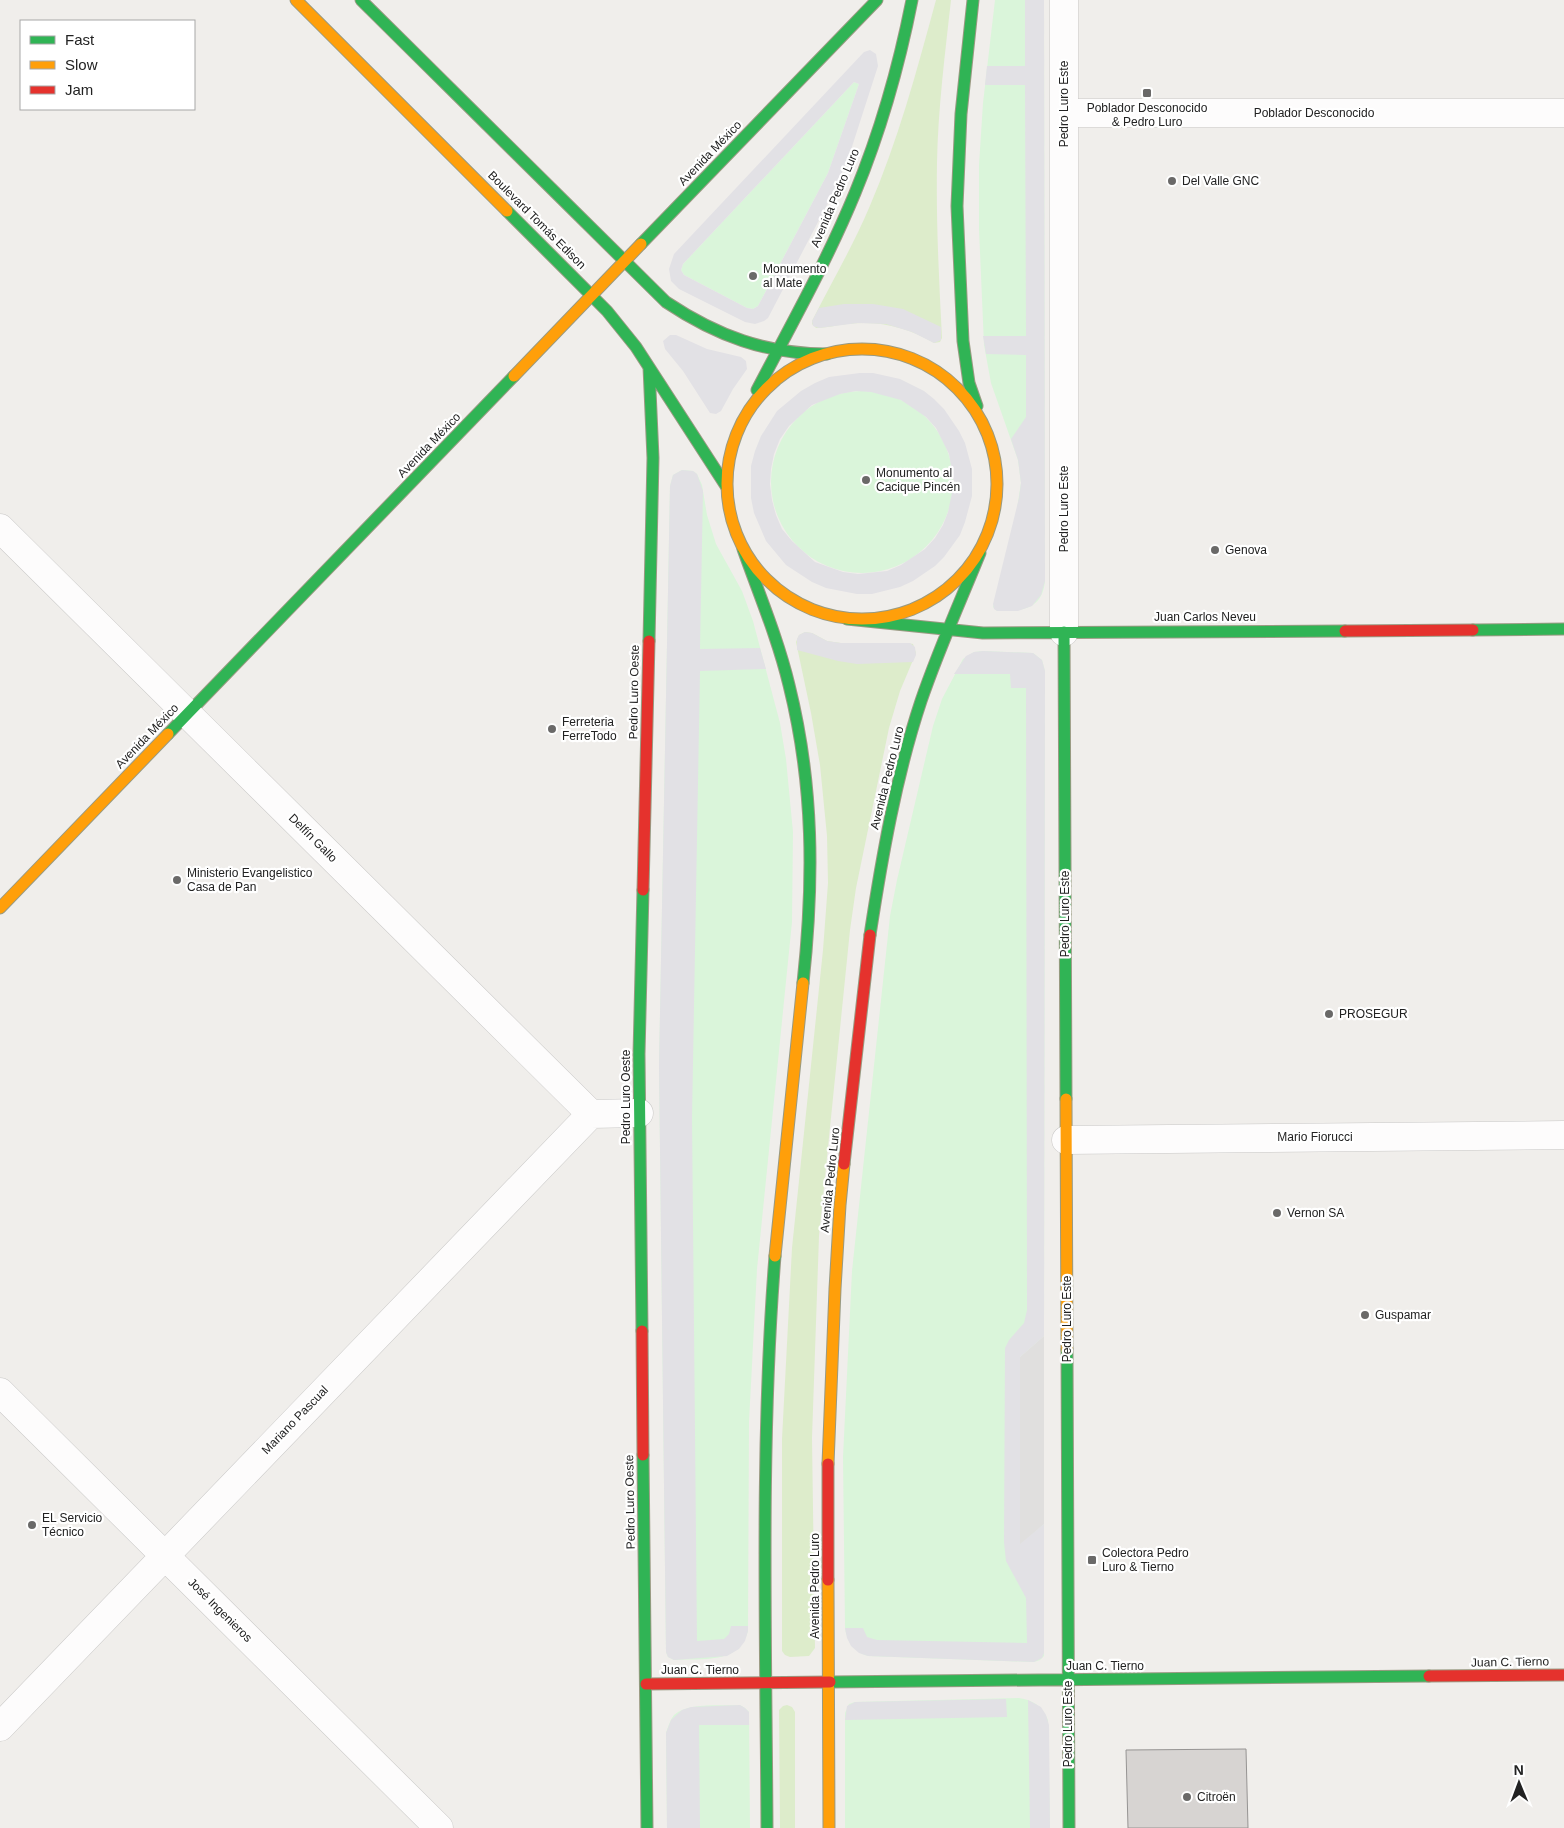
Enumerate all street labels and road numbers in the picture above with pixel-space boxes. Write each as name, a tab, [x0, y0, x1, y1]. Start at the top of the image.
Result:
street label: Pedro Luro Este	[1057, 60, 1071, 147]
street label: Poblador Desconocido	[1254, 106, 1375, 120]
street label: Avenida México	[676, 118, 745, 188]
street label: Avenida Pedro Luro	[808, 146, 862, 249]
street label: Boulevard Tomás Edison	[485, 168, 589, 272]
street label: Avenida México	[395, 410, 464, 480]
street label: Pedro Luro Este	[1057, 465, 1071, 552]
street label: Juan Carlos Neveu	[1154, 610, 1256, 624]
street label: Pedro Luro Oeste	[626, 644, 642, 739]
street label: Avenida México	[113, 701, 182, 771]
street label: Avenida Pedro Luro	[867, 725, 907, 831]
street label: Delfín Gallo	[286, 811, 340, 865]
street label: Pedro Luro Este	[1058, 870, 1072, 957]
street label: Pedro Luro Oeste	[619, 1049, 633, 1144]
street label: Avenida Pedro Luro	[818, 1126, 843, 1233]
street label: Mario Fiorucci	[1277, 1130, 1353, 1144]
street label: Pedro Luro Este	[1060, 1275, 1074, 1362]
street label: Mariano Pascual	[259, 1383, 331, 1457]
street label: Pedro Luro Oeste	[622, 1454, 638, 1549]
street label: Avenida Pedro Luro	[808, 1533, 822, 1639]
street label: José Ingenieros	[185, 1575, 255, 1645]
street label: Juan C. Tierno	[1471, 1654, 1549, 1670]
street label: Juan C. Tierno	[1066, 1659, 1144, 1673]
street label: Juan C. Tierno	[661, 1663, 739, 1677]
street label: Pedro Luro Este	[1061, 1680, 1075, 1767]

